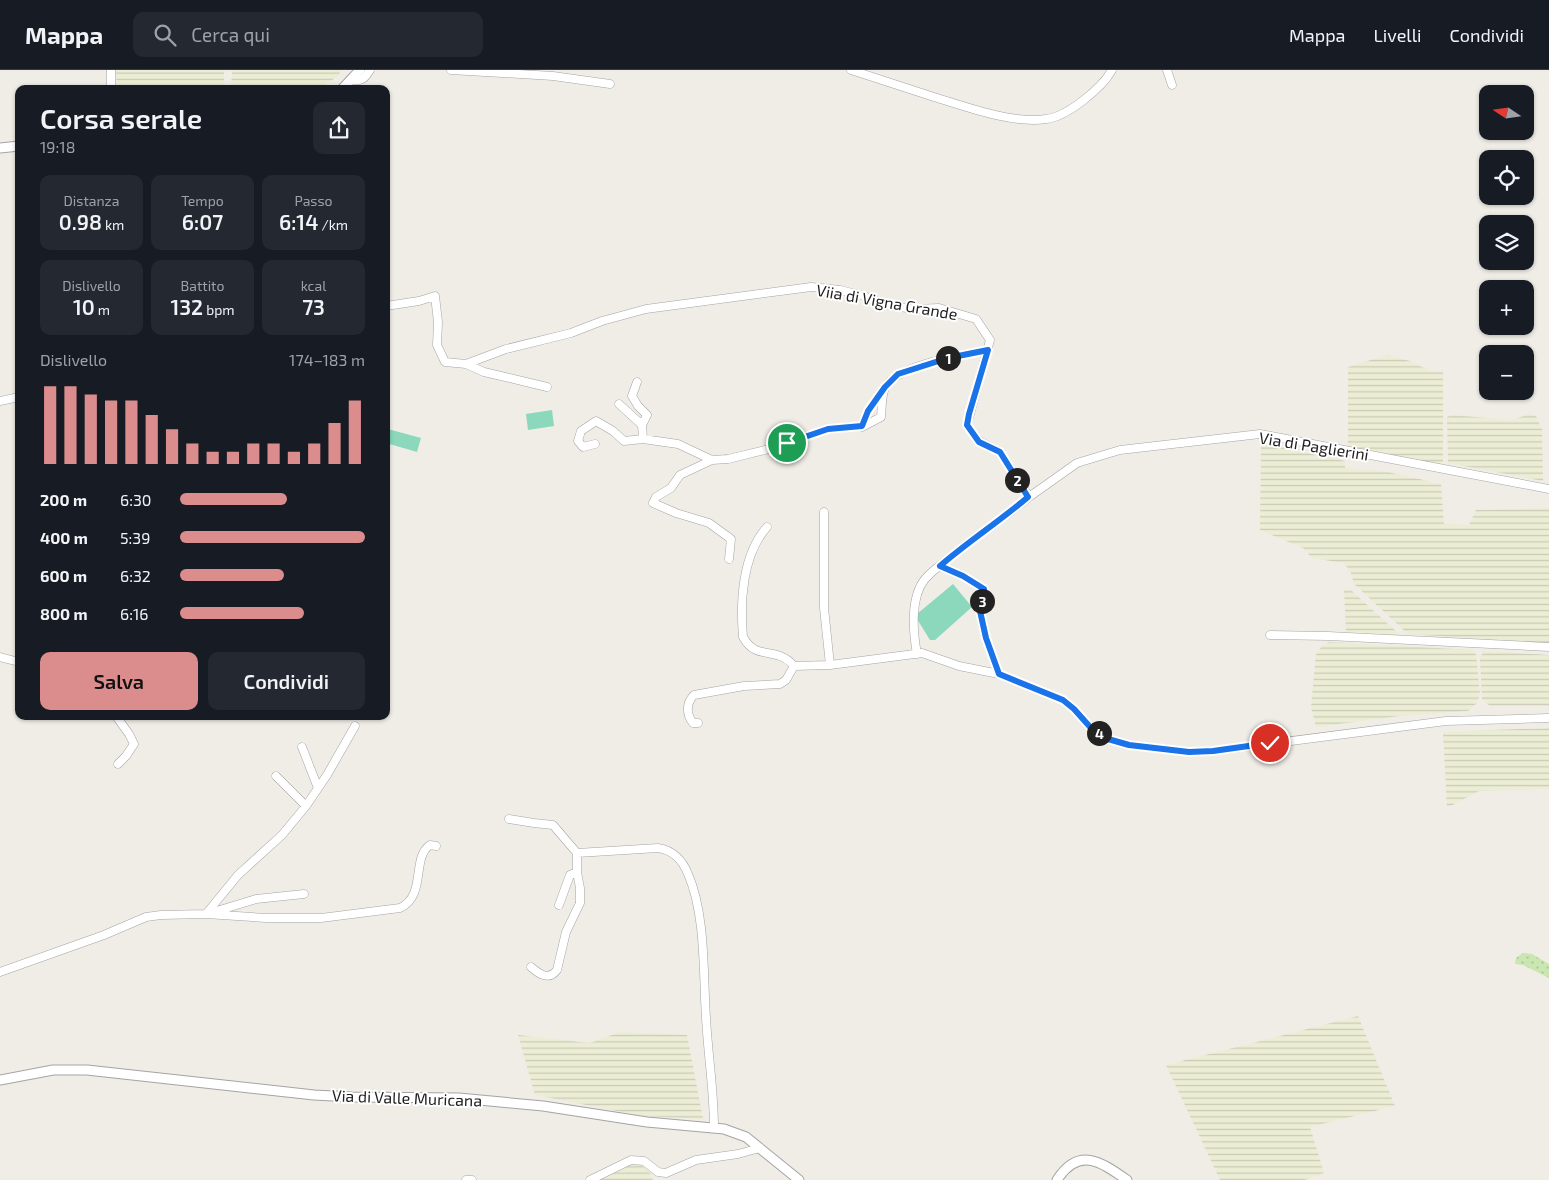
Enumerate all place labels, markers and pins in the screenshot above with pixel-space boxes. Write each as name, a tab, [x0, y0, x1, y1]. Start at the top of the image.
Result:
pin: 1	[936, 346, 960, 370]
pin	[766, 422, 808, 464]
pin: 2	[1004, 468, 1030, 492]
pin: 3	[970, 588, 994, 614]
pin: 4	[1086, 720, 1112, 746]
pin	[1249, 722, 1291, 764]

